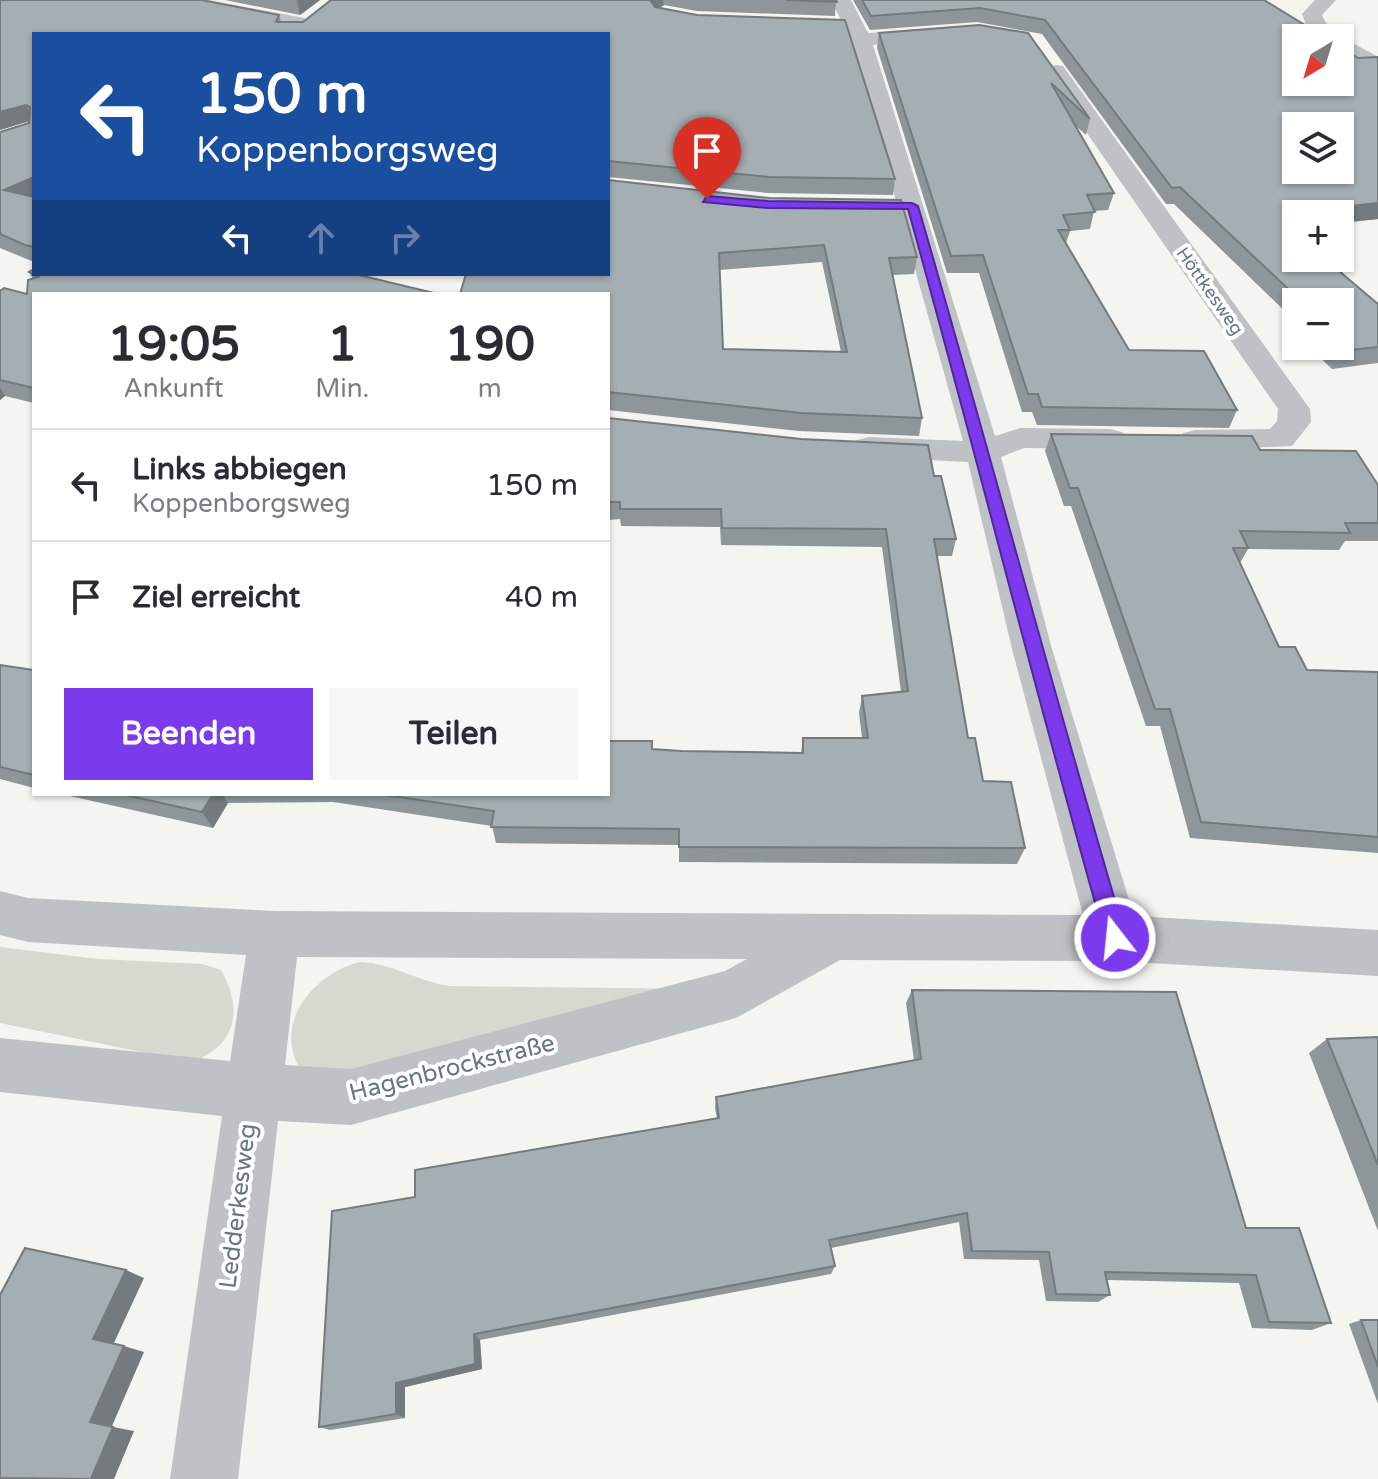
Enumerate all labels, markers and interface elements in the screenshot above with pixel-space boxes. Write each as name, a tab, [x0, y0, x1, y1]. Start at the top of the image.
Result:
north arrow	[1282, 24, 1354, 96]
map controls	[1282, 24, 1354, 360]
text: 150 m	[196, 61, 367, 128]
icon: left	[64, 64, 168, 168]
button: layers	[1282, 112, 1354, 184]
pin	[673, 117, 741, 199]
text: Koppenborgsweg	[196, 129, 499, 172]
icon: arrive	[685, 129, 729, 173]
button: +	[1282, 200, 1354, 272]
icon: left	[215, 216, 259, 260]
icon: ahead	[299, 216, 343, 260]
icon: right	[383, 216, 427, 260]
street label: Höttkesweg	[1172, 243, 1248, 339]
button: −	[1282, 288, 1354, 360]
text: 19:05	[107, 316, 240, 374]
text: 1	[327, 316, 357, 374]
text: 190	[444, 316, 535, 374]
text: Ankunft	[124, 373, 224, 404]
text: Min.	[315, 373, 369, 404]
text: m	[478, 373, 502, 404]
text: Links abbiegen	[132, 451, 347, 488]
icon: left	[64, 463, 108, 507]
text: 150 m	[486, 467, 578, 504]
text: Koppenborgsweg	[132, 488, 351, 519]
icon: arrive	[64, 575, 108, 619]
text: Ziel erreicht	[132, 579, 300, 616]
text: 40 m	[505, 579, 578, 616]
button: Beenden	[64, 688, 313, 780]
button: Teilen	[329, 688, 578, 780]
position arrow	[1073, 896, 1157, 980]
street label: Hagenbrockstraße	[346, 1028, 558, 1108]
street label: Ledderkesweg	[213, 1122, 263, 1290]

